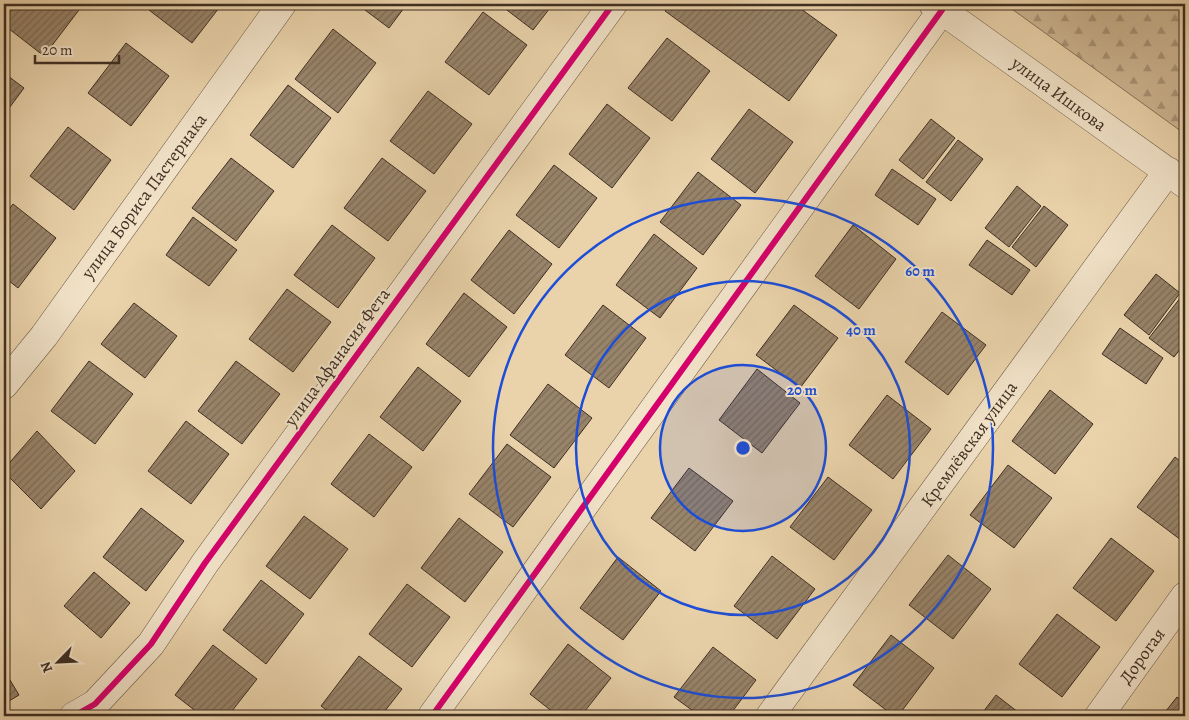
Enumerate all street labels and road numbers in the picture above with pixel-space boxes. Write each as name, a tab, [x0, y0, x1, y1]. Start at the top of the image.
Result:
street label: улица Ишкова	[1006, 51, 1112, 137]
street label: улица Бориса Пастернака	[75, 108, 213, 284]
street label: улица Афанасия Фета	[278, 282, 396, 432]
street label: Кремлёвская улица	[915, 376, 1023, 512]
street label: Дорогая	[1114, 623, 1170, 689]

